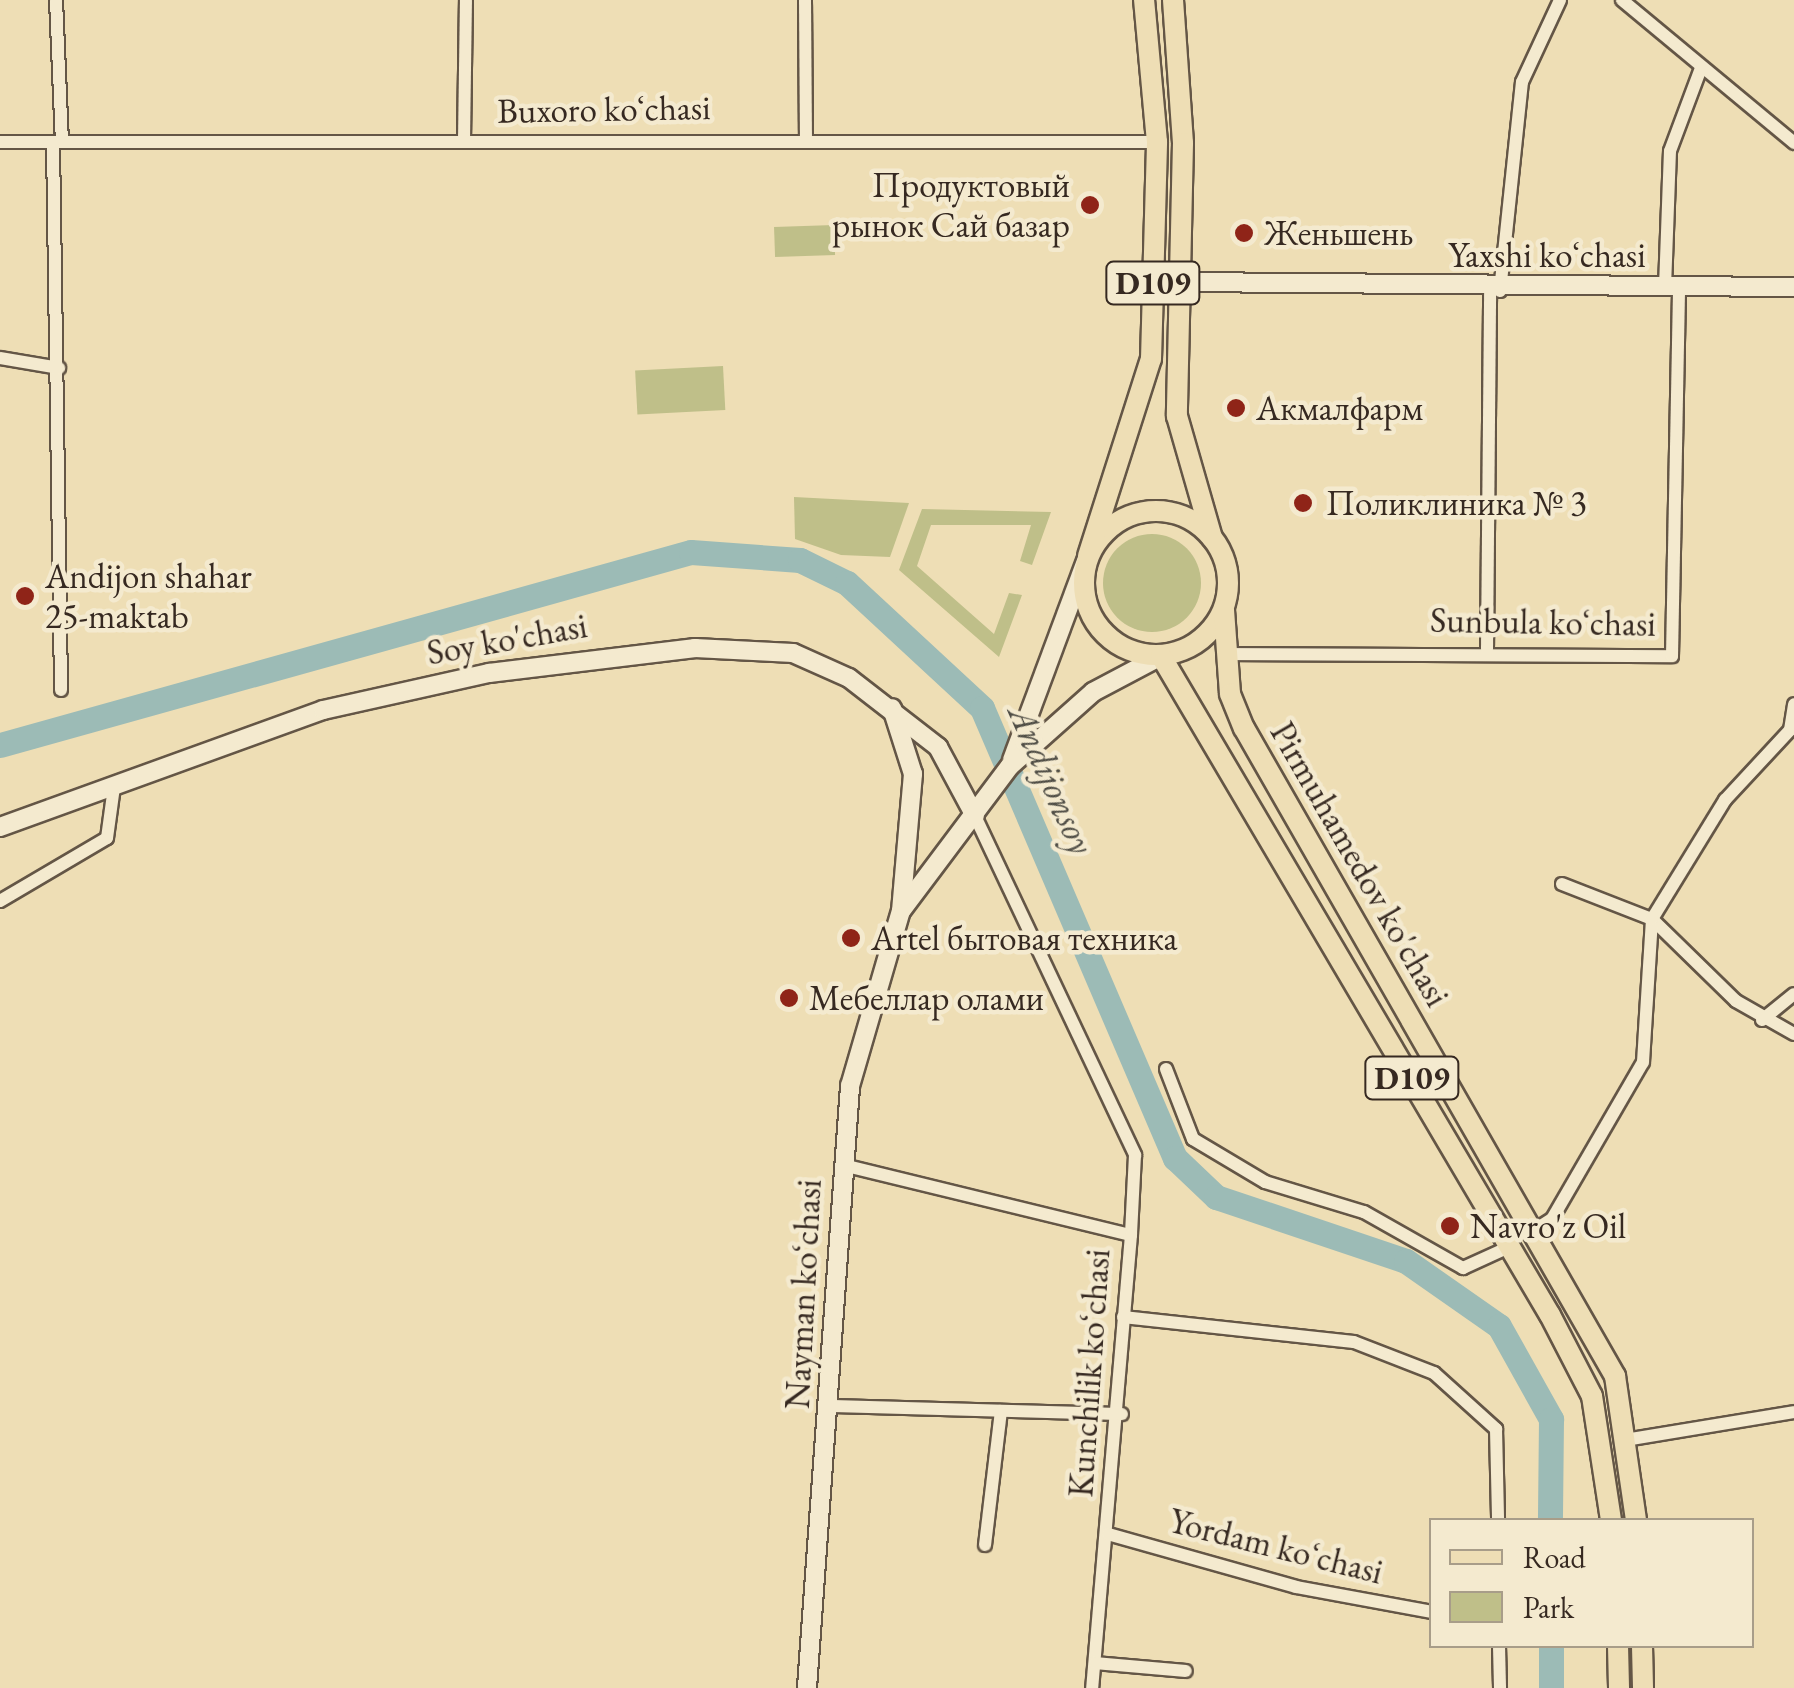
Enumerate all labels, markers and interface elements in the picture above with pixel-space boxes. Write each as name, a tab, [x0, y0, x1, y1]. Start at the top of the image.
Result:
street label: Buxoro koʻchasi	[497, 86, 711, 132]
place label: Продуктовый рынок Сай базар	[832, 164, 1070, 246]
marker: Продуктовый рынок Сай базар	[1079, 194, 1101, 216]
place label: Женьшень	[1264, 212, 1413, 254]
marker: Женьшень	[1233, 222, 1255, 244]
street label: Yaxshi koʻchasi	[1448, 234, 1646, 276]
road number: D109	[1103, 256, 1203, 310]
place label: Акмалфарм	[1256, 387, 1423, 429]
marker: Акмалфарм	[1225, 397, 1247, 419]
place label: Поликлиника № 3	[1326, 482, 1587, 524]
marker: Поликлиника № 3	[1290, 490, 1316, 516]
place label: Andijon shahar 25-maktab	[45, 555, 252, 637]
marker: Andijon shahar 25-maktab	[14, 585, 36, 607]
street label: Sunbula koʻchasi	[1430, 599, 1656, 645]
street label: Soy ko'chasi	[424, 604, 590, 674]
water label: Andijonsoy	[999, 697, 1105, 861]
street label: Pirmuhamedov ko'chasi	[1261, 714, 1459, 1014]
place label: Artel бытовая техника	[871, 917, 1177, 959]
marker: Artel бытовая техника	[840, 927, 862, 949]
place label: Мебеллар олами	[809, 977, 1044, 1019]
marker: Мебеллар олами	[778, 987, 800, 1009]
road number: D109	[1362, 1051, 1462, 1105]
street label: Nayman koʻchasi	[776, 1178, 830, 1410]
place label: Navro'z Oil	[1470, 1205, 1626, 1247]
marker: Navro'z Oil	[1439, 1215, 1461, 1237]
street label: Kunchilik koʻchasi	[1059, 1247, 1119, 1499]
street label: Yordam koʻchasi	[1165, 1499, 1387, 1593]
legend	[1429, 1518, 1754, 1648]
text: Road	[1523, 1538, 1586, 1577]
text: Park	[1523, 1588, 1574, 1627]

